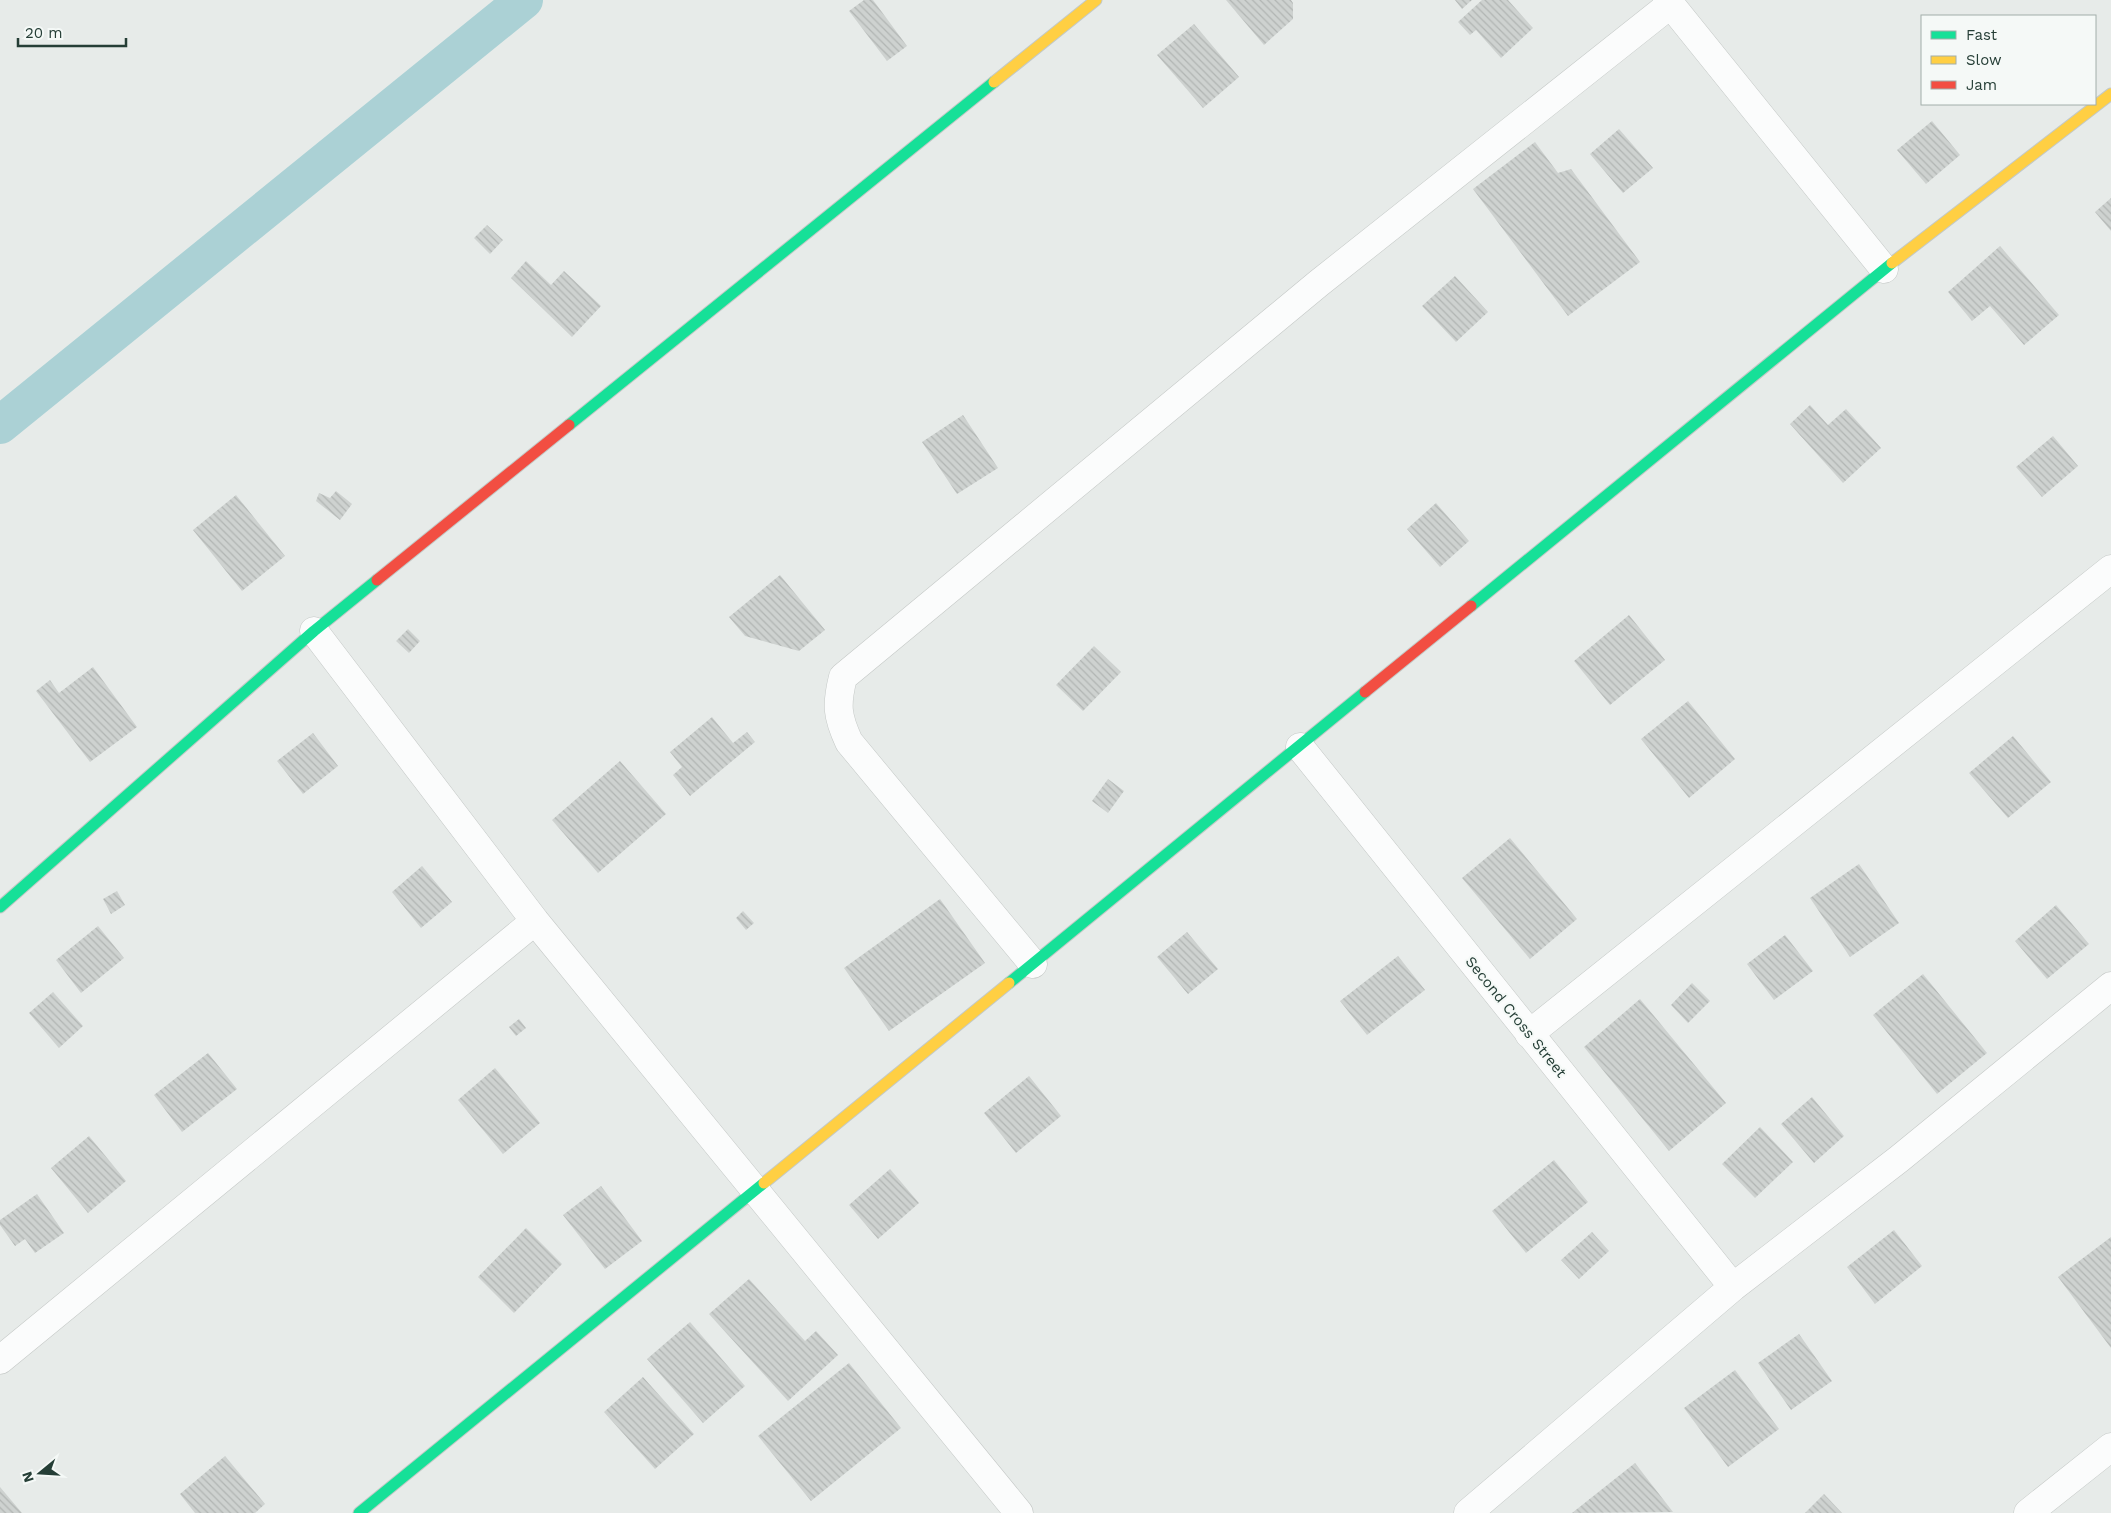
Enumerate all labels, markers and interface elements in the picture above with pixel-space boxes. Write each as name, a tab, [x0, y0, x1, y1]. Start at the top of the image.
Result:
scale bar	[18, 15, 125, 47]
legend	[1921, 15, 2096, 105]
text: 20 m	[25, 24, 63, 42]
text: Fast	[1966, 26, 1998, 44]
text: Slow	[1966, 51, 2002, 69]
text: Jam	[1966, 76, 1997, 94]
street label: Second Cross Street	[1462, 953, 1571, 1082]
north arrow	[15, 1448, 65, 1498]
text: N	[18, 1470, 37, 1484]

